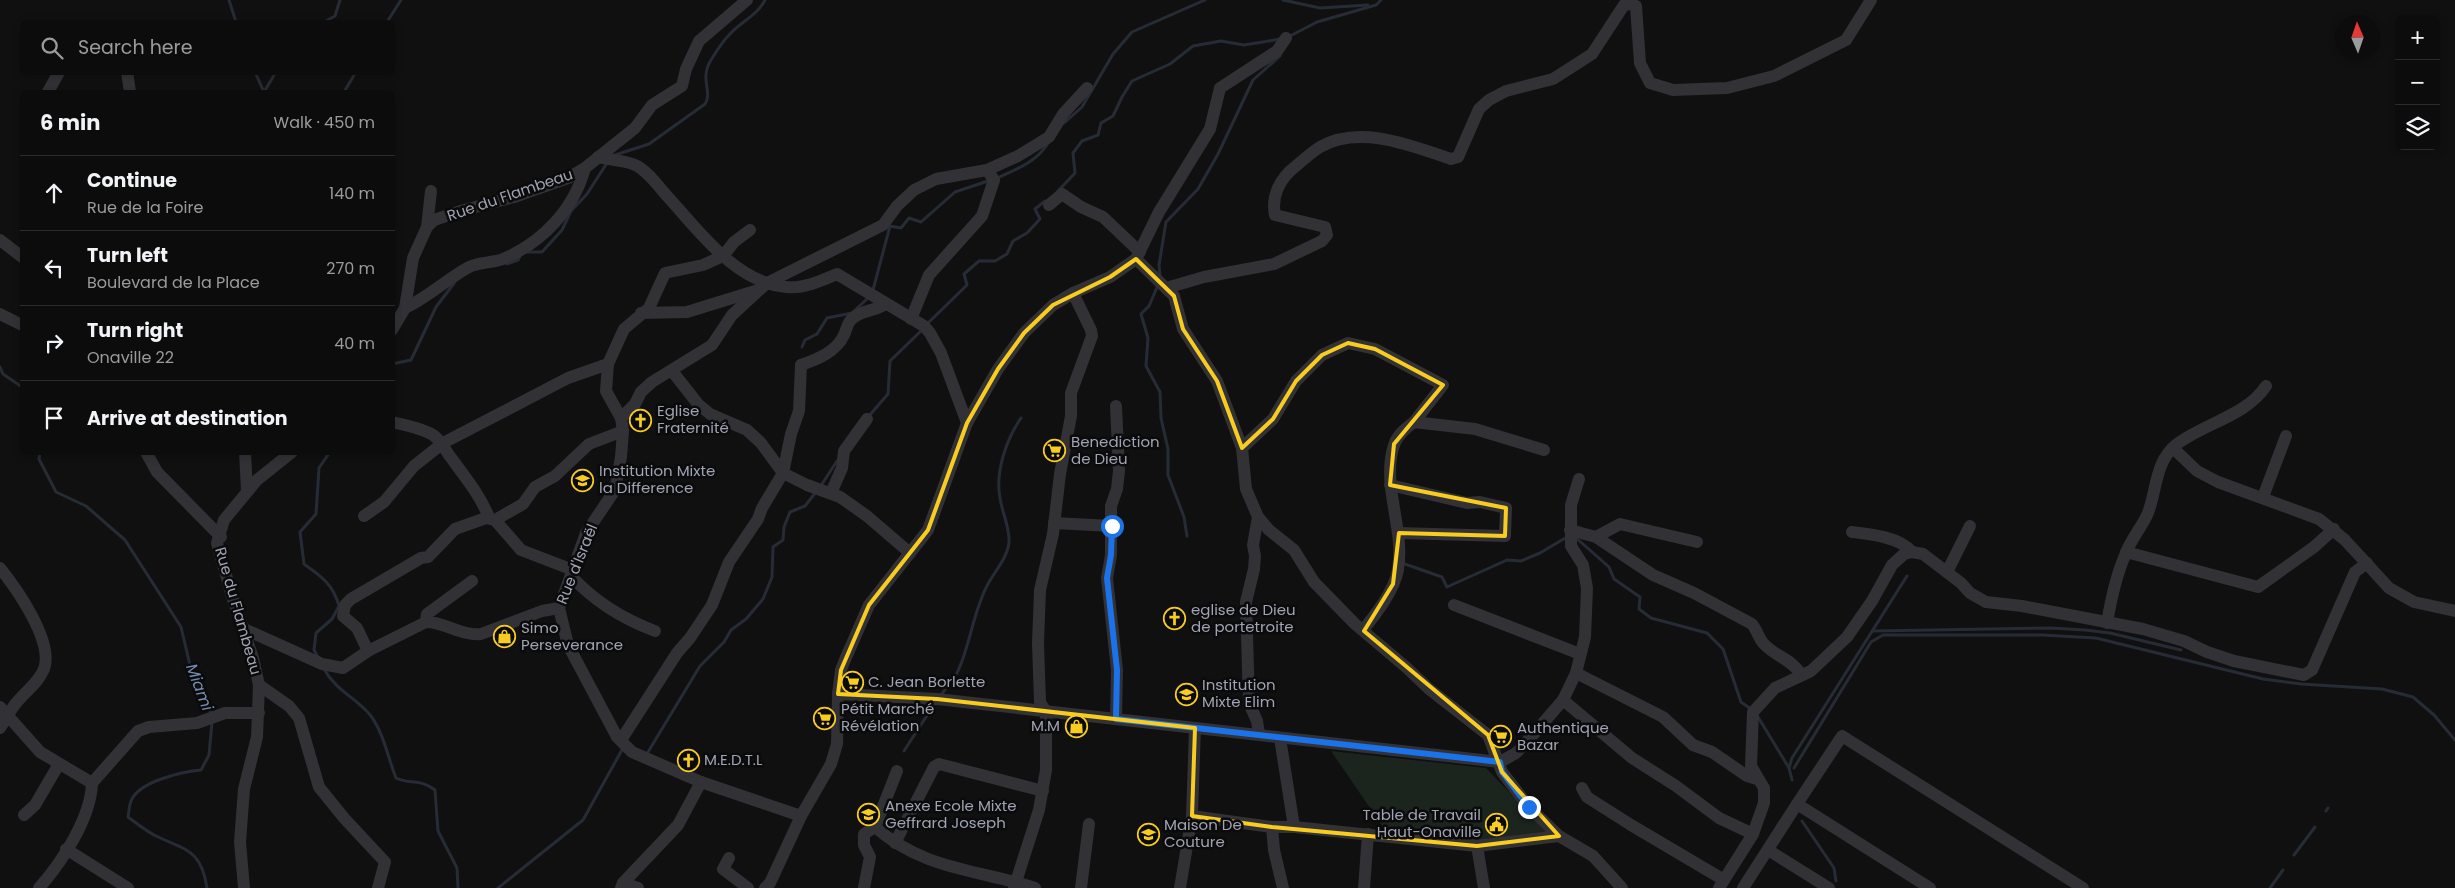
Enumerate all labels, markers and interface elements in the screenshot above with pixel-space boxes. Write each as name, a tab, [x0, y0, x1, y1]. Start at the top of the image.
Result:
north arrow	[2335, 15, 2380, 60]
map controls	[2395, 15, 2440, 150]
button: +	[2395, 15, 2440, 60]
search box	[20, 20, 395, 75]
icon: search	[38, 34, 66, 62]
text: Search here	[78, 34, 192, 61]
button: −	[2395, 60, 2440, 105]
button: layers	[2395, 105, 2440, 150]
text: 6 min	[40, 108, 100, 137]
text: Walk · 450 m	[274, 111, 375, 134]
street label: Rue du Flambeau	[444, 163, 576, 226]
text: Continue	[87, 167, 177, 194]
icon: ahead	[40, 179, 68, 207]
text: 140 m	[329, 182, 375, 205]
text: Rue de la Foire	[87, 196, 203, 219]
text: Turn left	[87, 242, 168, 269]
icon: left	[40, 254, 68, 282]
text: 270 m	[326, 257, 375, 280]
text: Boulevard de la Place	[87, 271, 260, 294]
text: Turn right	[87, 317, 183, 344]
icon: right	[40, 329, 68, 357]
text: 40 m	[334, 332, 375, 355]
text: Onaville 22	[87, 346, 174, 369]
place label: Eglise Fraternité	[657, 400, 729, 438]
icon: arrive	[40, 404, 68, 432]
text: Arrive at destination	[87, 405, 288, 432]
church icon: Eglise Fraternité	[629, 408, 653, 432]
place label: Benediction de Dieu	[1071, 431, 1160, 469]
supermarket icon: Benediction de Dieu	[1043, 439, 1067, 463]
place label: Institution Mixte la Difference	[599, 460, 715, 498]
school or university icon: Institution Mixte la Difference	[571, 468, 595, 492]
route start	[1101, 515, 1124, 538]
street label: Rue d'Israël	[551, 521, 602, 607]
street label: Rue du Flambeau	[210, 545, 267, 677]
place label: eglise de Dieu de portetroite	[1191, 599, 1296, 637]
church icon: eglise de Dieu de portetroite	[1163, 607, 1187, 631]
place label: Simo Perseverance	[521, 617, 623, 655]
shop icon: Simo Perseverance	[493, 625, 517, 649]
water label: Miami	[180, 660, 219, 715]
supermarket icon: C. Jean Borlette	[840, 670, 864, 694]
place label: C. Jean Borlette	[868, 671, 985, 692]
place label: Institution Mixte Elim	[1202, 674, 1276, 712]
school or university icon: Institution Mixte Elim	[1174, 682, 1198, 706]
place label: Pétit Marché Révélation	[841, 698, 934, 736]
supermarket icon: Pétit Marché Révélation	[813, 706, 837, 730]
shop icon: M.M	[1064, 714, 1088, 738]
place label: M.M	[1031, 715, 1060, 736]
place label: Authentique Bazar	[1517, 717, 1609, 755]
supermarket icon: Authentique Bazar	[1489, 725, 1513, 749]
church icon: M.E.D.T.L	[676, 748, 700, 772]
place label: M.E.D.T.L	[704, 749, 763, 770]
place label: Anexe Ecole Mixte Geffrard Joseph	[885, 795, 1016, 833]
route end	[1518, 796, 1541, 819]
school or university icon: Anexe Ecole Mixte Geffrard Joseph	[857, 803, 881, 827]
place label: Table de Travail Haut-Onaville	[1362, 804, 1481, 842]
public building icon: Table de Travail Haut-Onaville	[1485, 812, 1509, 836]
place label: Maison De Couture	[1164, 814, 1242, 852]
school or university icon: Maison De Couture	[1136, 822, 1160, 846]

